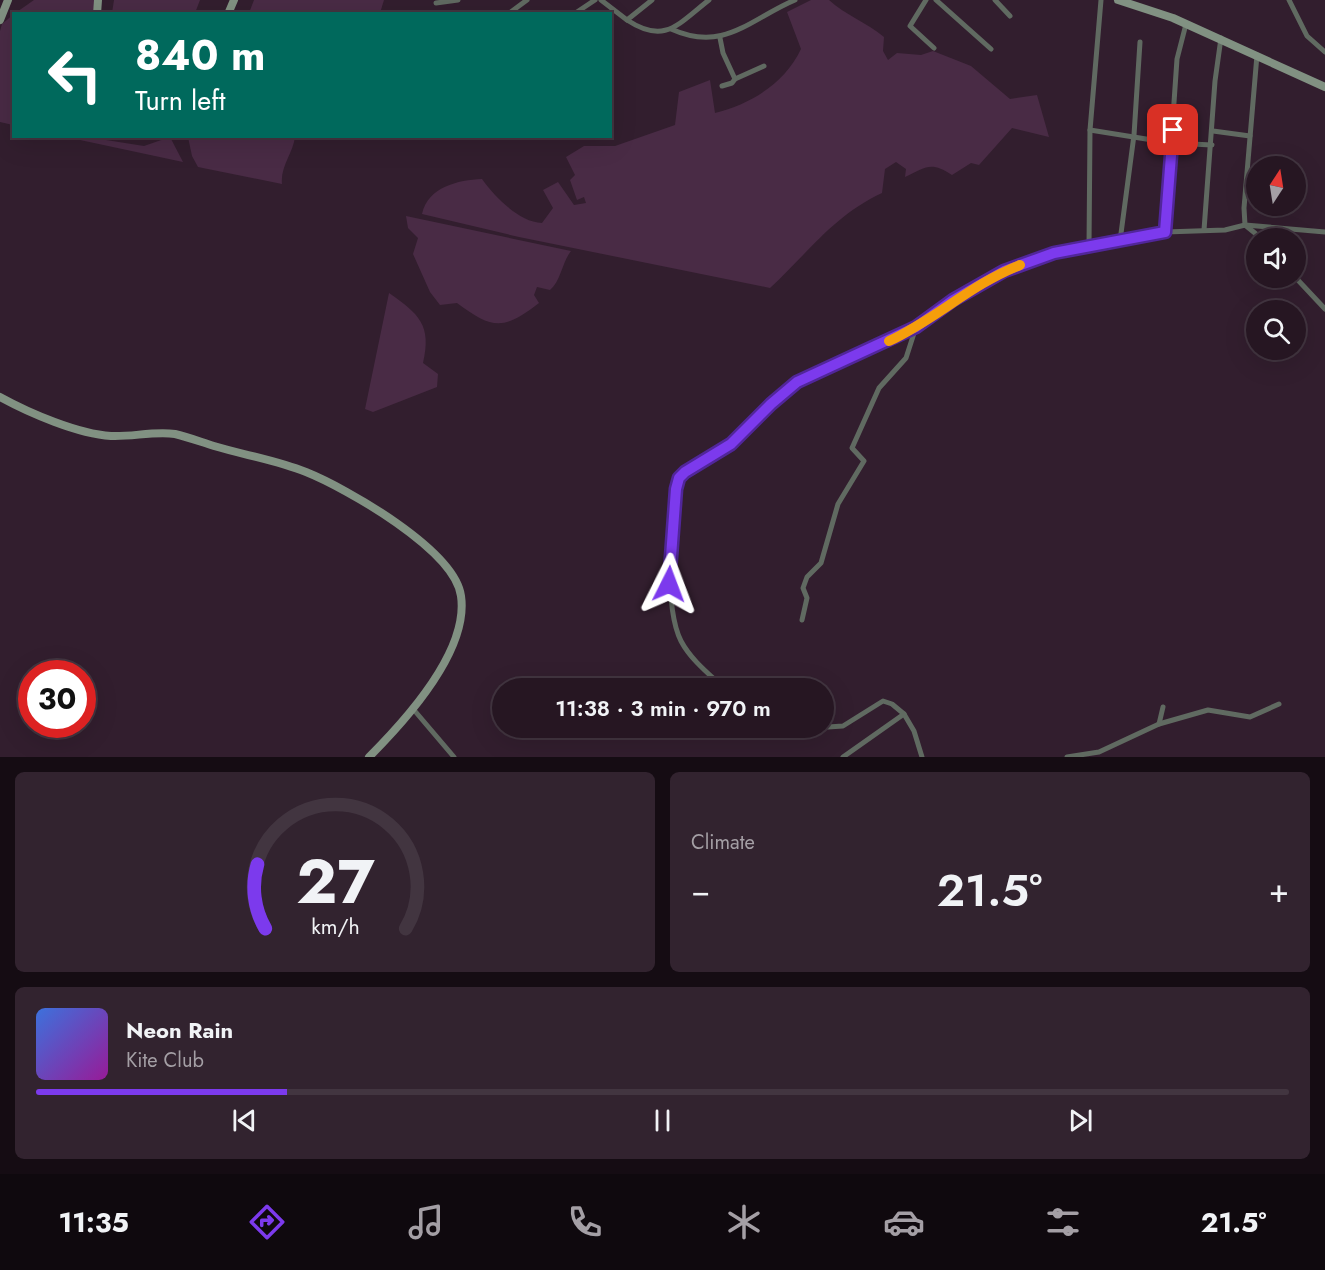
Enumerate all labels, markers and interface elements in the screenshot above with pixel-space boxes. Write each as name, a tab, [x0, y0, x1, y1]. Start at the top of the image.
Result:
text: 840 m	[135, 25, 266, 86]
icon: left	[36, 36, 114, 114]
text: Turn left	[135, 81, 225, 120]
pin	[1147, 104, 1198, 155]
icon: arrive	[1156, 113, 1189, 146]
north arrow	[1246, 156, 1306, 216]
map controls	[1246, 156, 1306, 360]
button: sound	[1246, 228, 1306, 288]
button: search	[1246, 300, 1306, 360]
position arrow	[637, 552, 701, 616]
speed limit sign: 30	[18, 660, 96, 738]
text: 11:38 · 3 min · 970 m	[555, 692, 771, 724]
text: Climate	[691, 828, 755, 857]
text: 27	[296, 836, 375, 926]
text: 21.5°	[937, 858, 1042, 923]
text: −	[691, 867, 710, 914]
text: +	[1269, 867, 1289, 914]
text: km/h	[311, 911, 359, 942]
text: Neon Rain	[126, 1014, 233, 1046]
text: Kite Club	[126, 1046, 204, 1075]
icon: previous	[228, 1104, 261, 1137]
icon: pause	[646, 1104, 679, 1137]
icon: next	[1064, 1104, 1097, 1137]
icon: directions	[246, 1201, 288, 1243]
icon: music	[405, 1201, 447, 1243]
icon: phone	[564, 1201, 606, 1243]
icon: climate	[723, 1201, 765, 1243]
icon: car	[883, 1201, 925, 1243]
icon: filters	[1042, 1201, 1084, 1243]
text: 11:35	[59, 1203, 129, 1242]
text: 21.5°	[1201, 1203, 1266, 1242]

